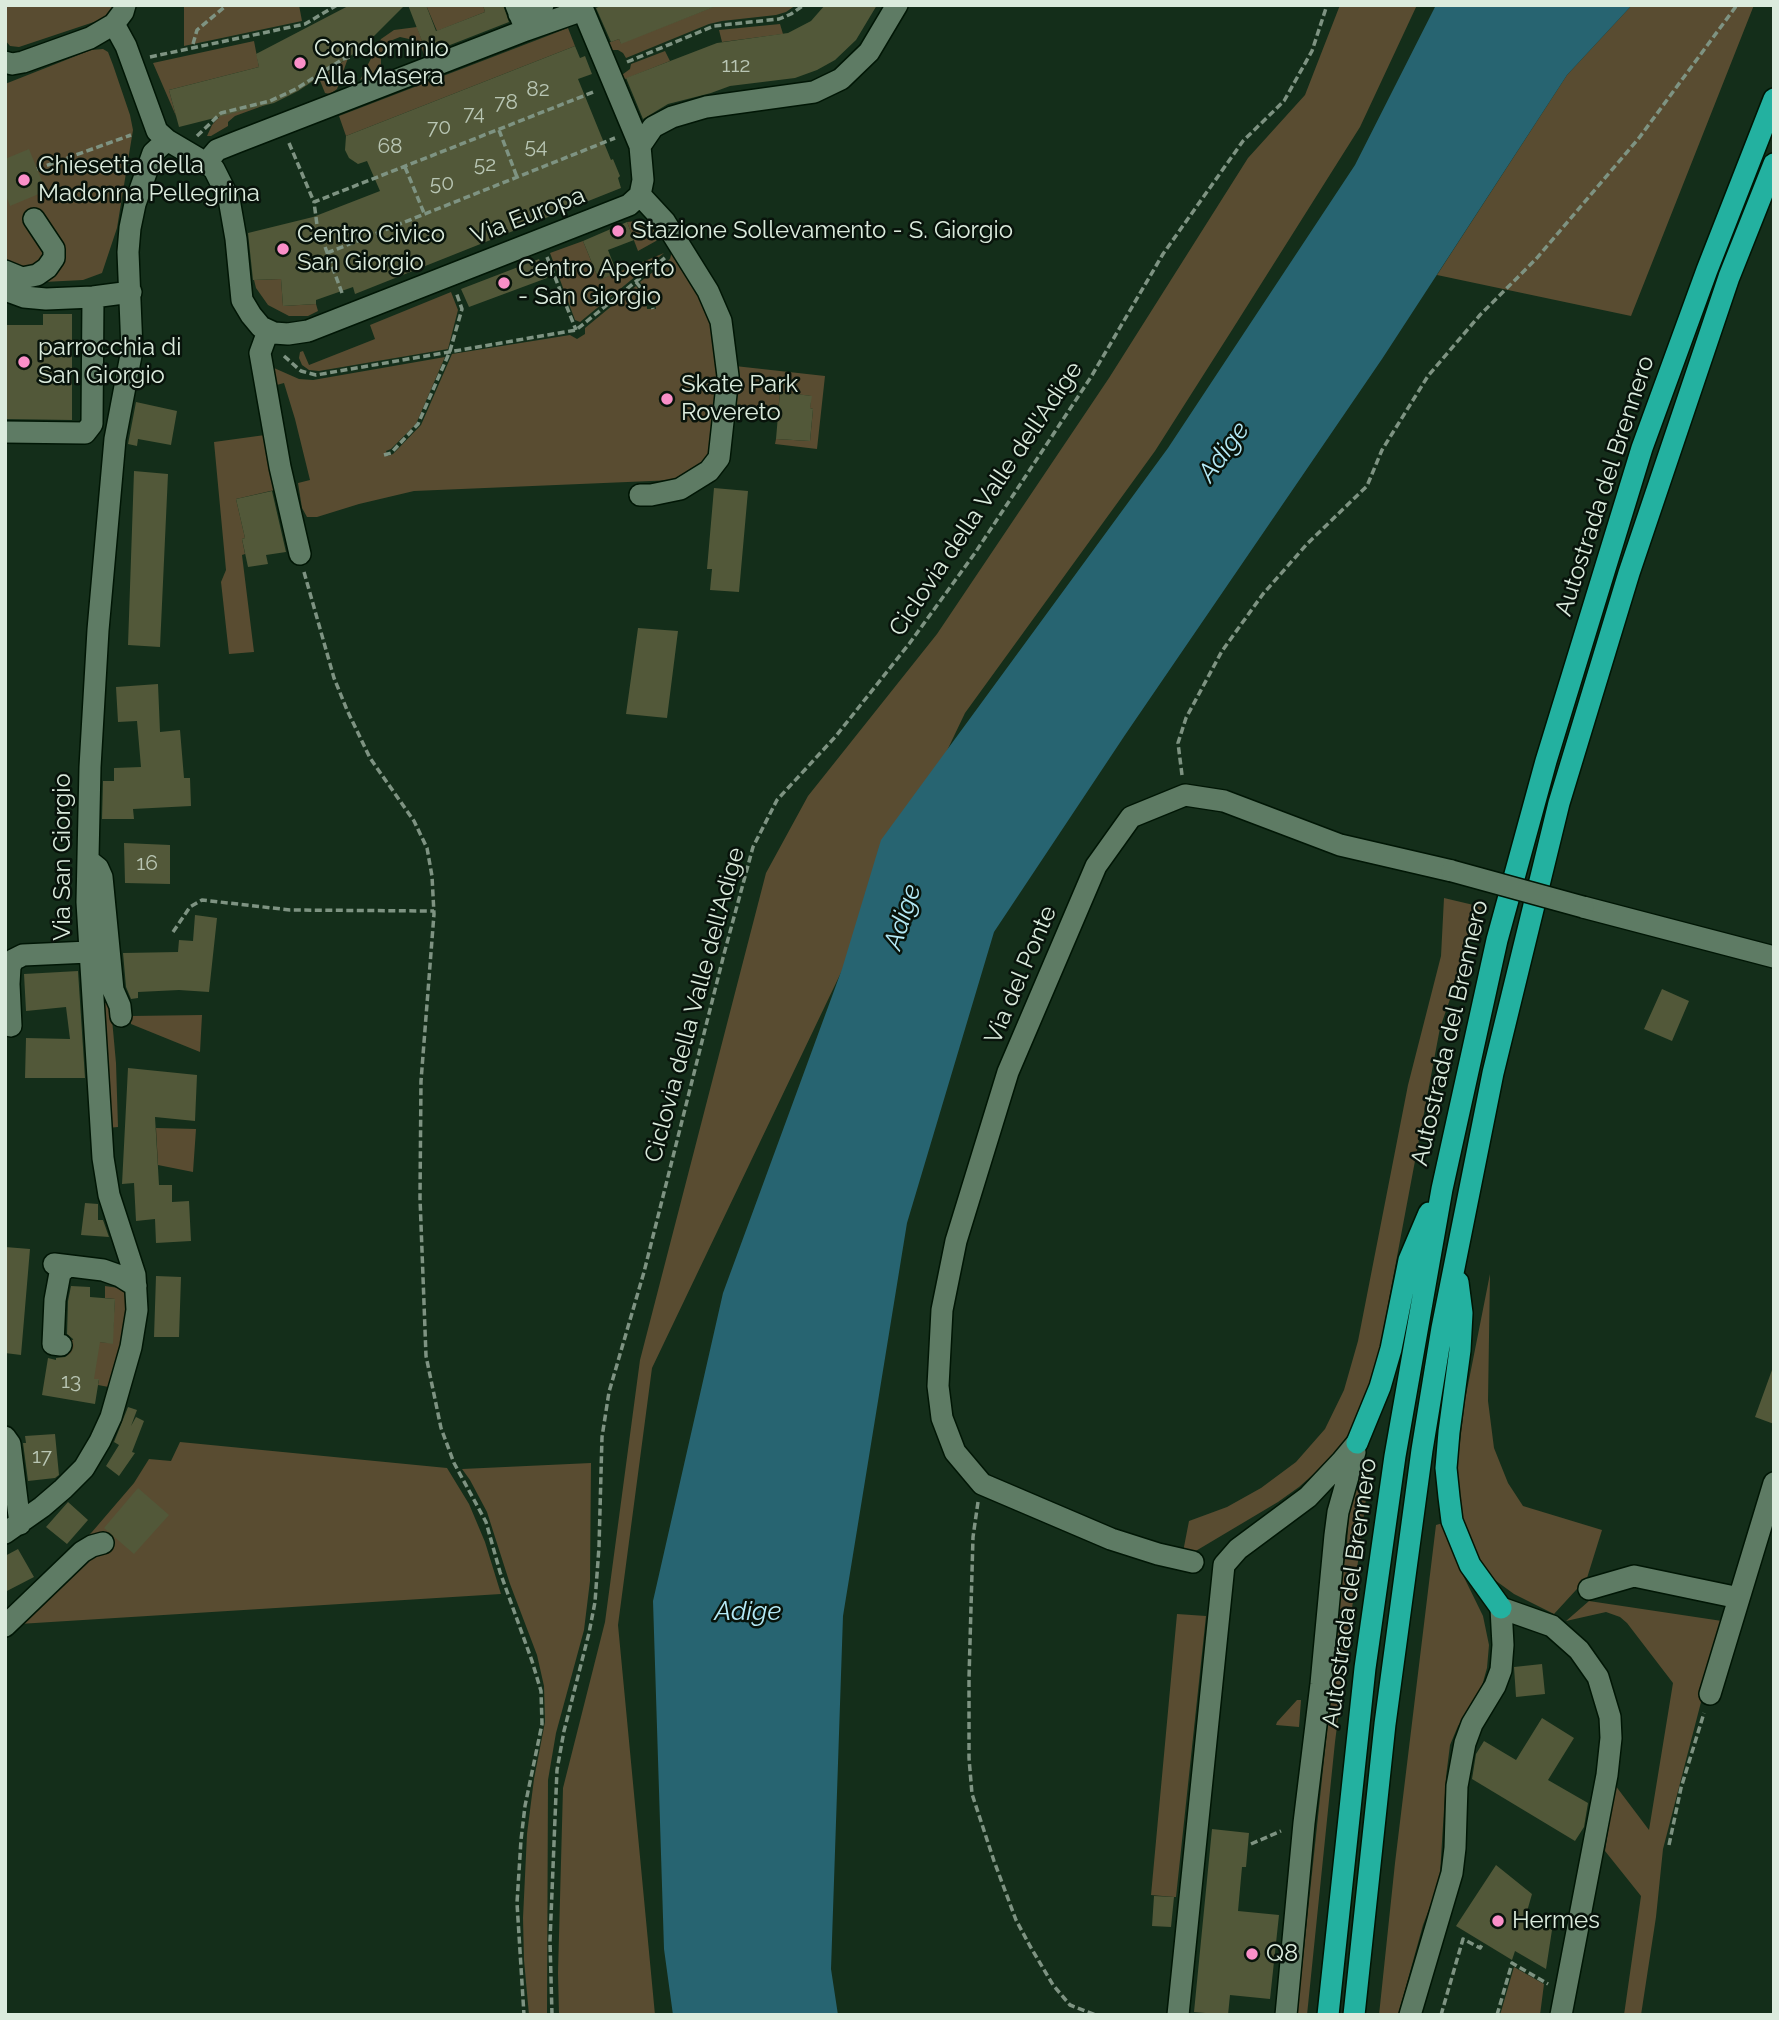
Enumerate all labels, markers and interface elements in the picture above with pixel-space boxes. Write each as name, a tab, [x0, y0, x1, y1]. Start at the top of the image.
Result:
place label: Condominio Alla Masera	[314, 35, 449, 91]
house number: 112	[722, 53, 750, 79]
marker: Condominio Alla Masera	[292, 55, 308, 71]
house number: 82	[526, 77, 550, 103]
house number: 78	[494, 90, 518, 116]
house number: 74	[463, 101, 485, 127]
house number: 70	[427, 115, 451, 141]
house number: 68	[377, 134, 403, 160]
house number: 54	[525, 134, 547, 160]
place label: Chiesetta della Madonna Pellegrina	[38, 152, 260, 208]
house number: 52	[474, 152, 496, 178]
house number: 50	[430, 171, 454, 197]
marker: Chiesetta della Madonna Pellegrina	[16, 172, 32, 188]
street label: Via Europa	[467, 181, 589, 251]
place label: Stazione Sollevamento - S. Giorgio	[632, 217, 1013, 245]
place label: Centro Civico San Giorgio	[297, 221, 445, 277]
marker: Stazione Sollevamento - S. Giorgio	[610, 223, 626, 239]
marker: Centro Civico San Giorgio	[275, 241, 291, 257]
place label: Centro Aperto - San Giorgio	[518, 255, 675, 311]
marker: Centro Aperto - San Giorgio	[496, 275, 512, 291]
place label: parrocchia di San Giorgio	[38, 334, 181, 390]
street label: Autostrada del Brennero	[1549, 352, 1661, 620]
marker: parrocchia di San Giorgio	[16, 354, 32, 370]
street label: Ciclovia della Valle dell'Adige	[883, 356, 1089, 642]
place label: Skate Park Rovereto	[681, 371, 798, 427]
marker: Skate Park Rovereto	[659, 391, 675, 407]
water label: Adige	[1192, 416, 1256, 488]
street label: Via San Giorgio	[49, 773, 77, 941]
street label: Ciclovia della Valle dell'Adige	[639, 844, 751, 1166]
house number: 16	[136, 851, 158, 877]
water label: Adige	[878, 880, 928, 954]
street label: Autostrada del Brennero	[1405, 897, 1495, 1169]
street label: Via del Ponte	[979, 902, 1063, 1048]
house number: 13	[61, 1369, 81, 1395]
house number: 17	[32, 1444, 52, 1470]
street label: Autostrada del Brennero	[1317, 1456, 1383, 1730]
water label: Adige	[715, 1596, 781, 1628]
place label: Hermes	[1512, 1907, 1600, 1935]
marker: Hermes	[1490, 1913, 1506, 1929]
place label: Q8	[1266, 1940, 1298, 1968]
marker: Q8	[1244, 1946, 1260, 1962]

